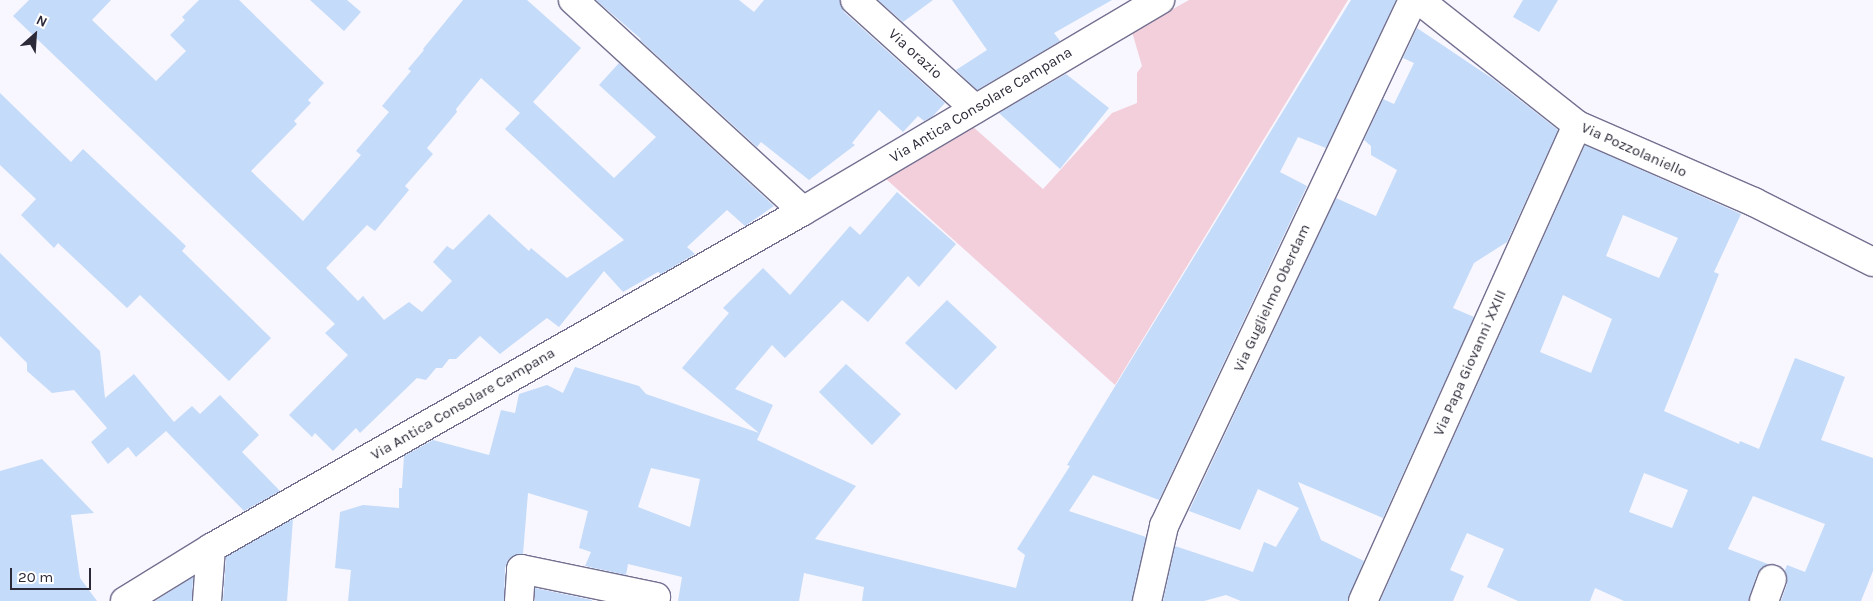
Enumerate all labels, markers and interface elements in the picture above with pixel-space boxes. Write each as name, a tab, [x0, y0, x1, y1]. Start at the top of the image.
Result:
north arrow	[10, 10, 60, 60]
text: N	[34, 11, 50, 31]
street label: Via orazio	[884, 25, 946, 83]
street label: Via Antica Consolare Campana	[887, 43, 1075, 167]
street label: Via Pozzolaniello	[1578, 119, 1690, 181]
street label: Via Guglielmo Oberdam	[1230, 221, 1314, 375]
street label: Via Papa Giovanni XXIII	[1430, 287, 1510, 439]
street label: Via Antica Consolare Campana	[368, 344, 558, 464]
scale bar	[12, 558, 94, 590]
text: 20 m	[18, 568, 53, 586]

